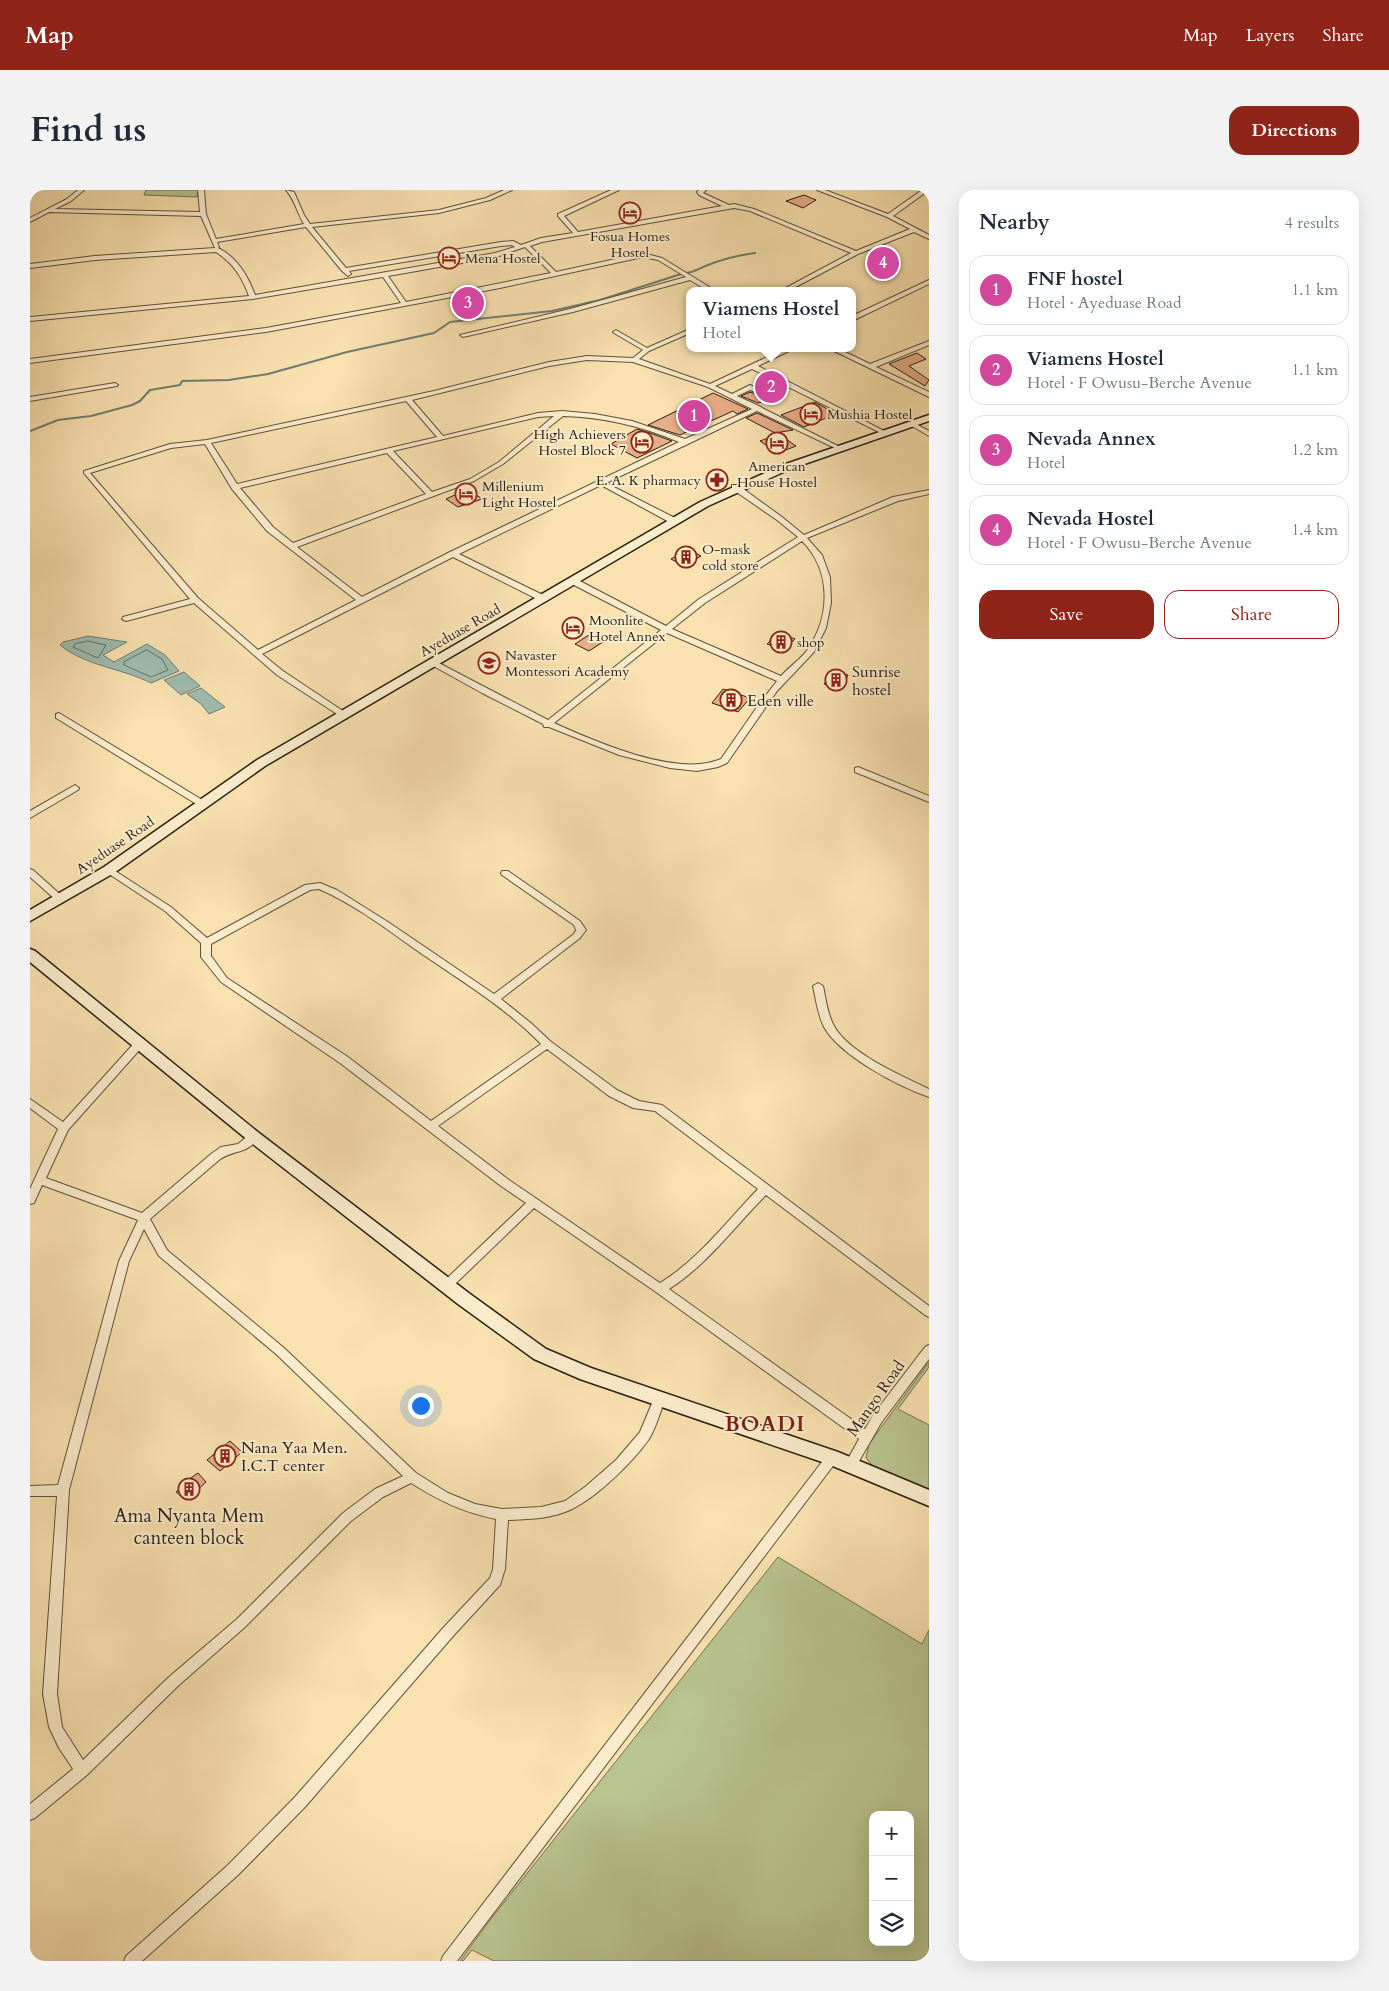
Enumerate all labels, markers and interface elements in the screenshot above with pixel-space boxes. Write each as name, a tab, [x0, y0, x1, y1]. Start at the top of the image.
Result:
text: Map	[25, 19, 74, 52]
text: Map	[1183, 23, 1218, 48]
text: Layers	[1246, 23, 1295, 48]
text: Share	[1323, 23, 1364, 48]
text: Find us	[30, 106, 146, 154]
button: Directions	[1229, 106, 1359, 155]
hotel icon: Fosua Homes Hostel	[618, 201, 642, 225]
text: Nearby	[979, 208, 1050, 237]
text: 4 results	[1285, 212, 1339, 234]
place label: Fosua Homes Hostel	[590, 227, 670, 262]
pin: 4	[867, 244, 899, 282]
hotel icon: Mena Hostel	[437, 246, 461, 270]
place label: Mena Hostel	[465, 249, 541, 268]
text: FNF hostel	[1027, 266, 1123, 292]
text: 1	[992, 279, 1000, 301]
text: 1.1 km	[1291, 279, 1338, 301]
pin: 3	[452, 284, 484, 322]
popup	[686, 287, 856, 352]
text: Hotel · Ayeduase Road	[1027, 292, 1181, 314]
text: Viamens Hostel	[703, 296, 839, 322]
text: Hotel	[703, 322, 741, 344]
text: Viamens Hostel	[1027, 346, 1164, 372]
text: 2	[992, 359, 1000, 381]
text: 1.1 km	[1291, 359, 1338, 381]
pin: 2	[755, 368, 787, 406]
text: Hotel · F Owusu-Berche Avenue	[1027, 372, 1252, 394]
pin: 1	[678, 397, 710, 435]
hotel icon: Mushia Hostel	[799, 402, 823, 426]
place label: Mushia Hostel	[827, 405, 913, 424]
place label: High Achievers Hostel Block 7	[534, 425, 626, 460]
text: Nevada Annex	[1027, 426, 1156, 452]
hotel icon: High Achievers Hostel Block 7	[630, 430, 654, 454]
hotel icon: American House Hostel	[765, 431, 789, 455]
text: 3	[992, 439, 1000, 461]
text: 1.2 km	[1291, 439, 1338, 461]
text: Hotel	[1027, 452, 1065, 474]
place label: American House Hostel	[737, 457, 817, 492]
pharmacy icon: E. A. K pharmacy	[705, 468, 729, 492]
place label: E. A. K pharmacy	[596, 471, 702, 490]
place label: Millenium Light Hostel	[482, 477, 557, 512]
hotel icon: Millenium Light Hostel	[454, 482, 478, 506]
text: Nevada Hostel	[1027, 506, 1154, 532]
text: 4	[992, 519, 1000, 541]
text: 1.4 km	[1291, 519, 1338, 541]
text: Hotel · F Owusu-Berche Avenue	[1027, 532, 1252, 554]
place label: O-mask cold store	[702, 540, 759, 575]
building icon: O-mask cold store	[674, 545, 698, 569]
button: Save	[979, 590, 1154, 639]
button: Share	[1164, 590, 1339, 639]
street label: Ayeduase Road	[416, 599, 505, 661]
place label: Moonlite Hotel Annex	[589, 611, 666, 646]
hotel icon: Moonlite Hotel Annex	[561, 616, 585, 640]
building icon: shop	[769, 630, 793, 654]
place label: shop	[797, 633, 824, 652]
place label: Navaster Montessori Academy	[505, 646, 630, 681]
school or university icon: Navaster Montessori Academy	[477, 651, 501, 675]
place label: Sunrise hostel	[852, 661, 901, 701]
building icon: Sunrise hostel	[824, 668, 848, 692]
building icon: Eden ville	[719, 688, 743, 712]
place label: Eden ville	[747, 690, 814, 712]
street label: Ayeduase Road	[72, 812, 159, 879]
street label: Mango Road	[842, 1356, 910, 1441]
your location	[408, 1393, 434, 1419]
district label: BOADI	[725, 1410, 805, 1439]
place label: Nana Yaa Men. I.C.T center	[241, 1437, 347, 1477]
building icon: Nana Yaa Men. I.C.T center	[213, 1444, 237, 1468]
building icon: Ama Nyanta Mem canteen block	[177, 1477, 201, 1501]
place label: Ama Nyanta Mem canteen block	[114, 1503, 265, 1551]
map controls	[869, 1811, 914, 1946]
button: +	[869, 1811, 914, 1856]
button: −	[869, 1856, 914, 1901]
button: layers	[869, 1901, 914, 1946]

